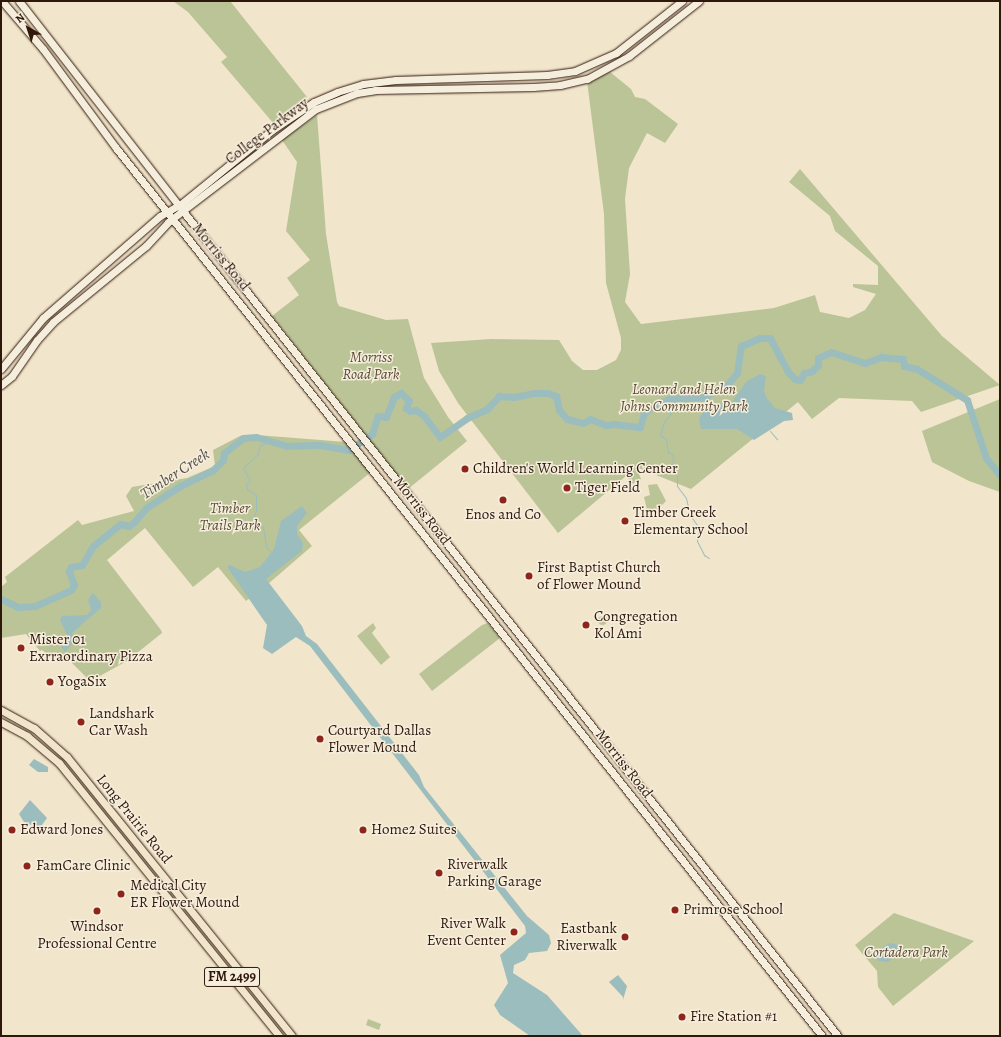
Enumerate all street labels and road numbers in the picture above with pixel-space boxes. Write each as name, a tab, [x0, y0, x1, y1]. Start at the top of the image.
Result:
street label: College Parkway	[222, 94, 312, 168]
street label: Morriss Road	[188, 220, 254, 294]
street label: Morriss Road	[390, 473, 454, 549]
street label: Morriss Road	[592, 726, 656, 802]
street label: Long Prairie Road	[93, 771, 175, 867]
road number: FM 2499	[204, 965, 260, 989]

